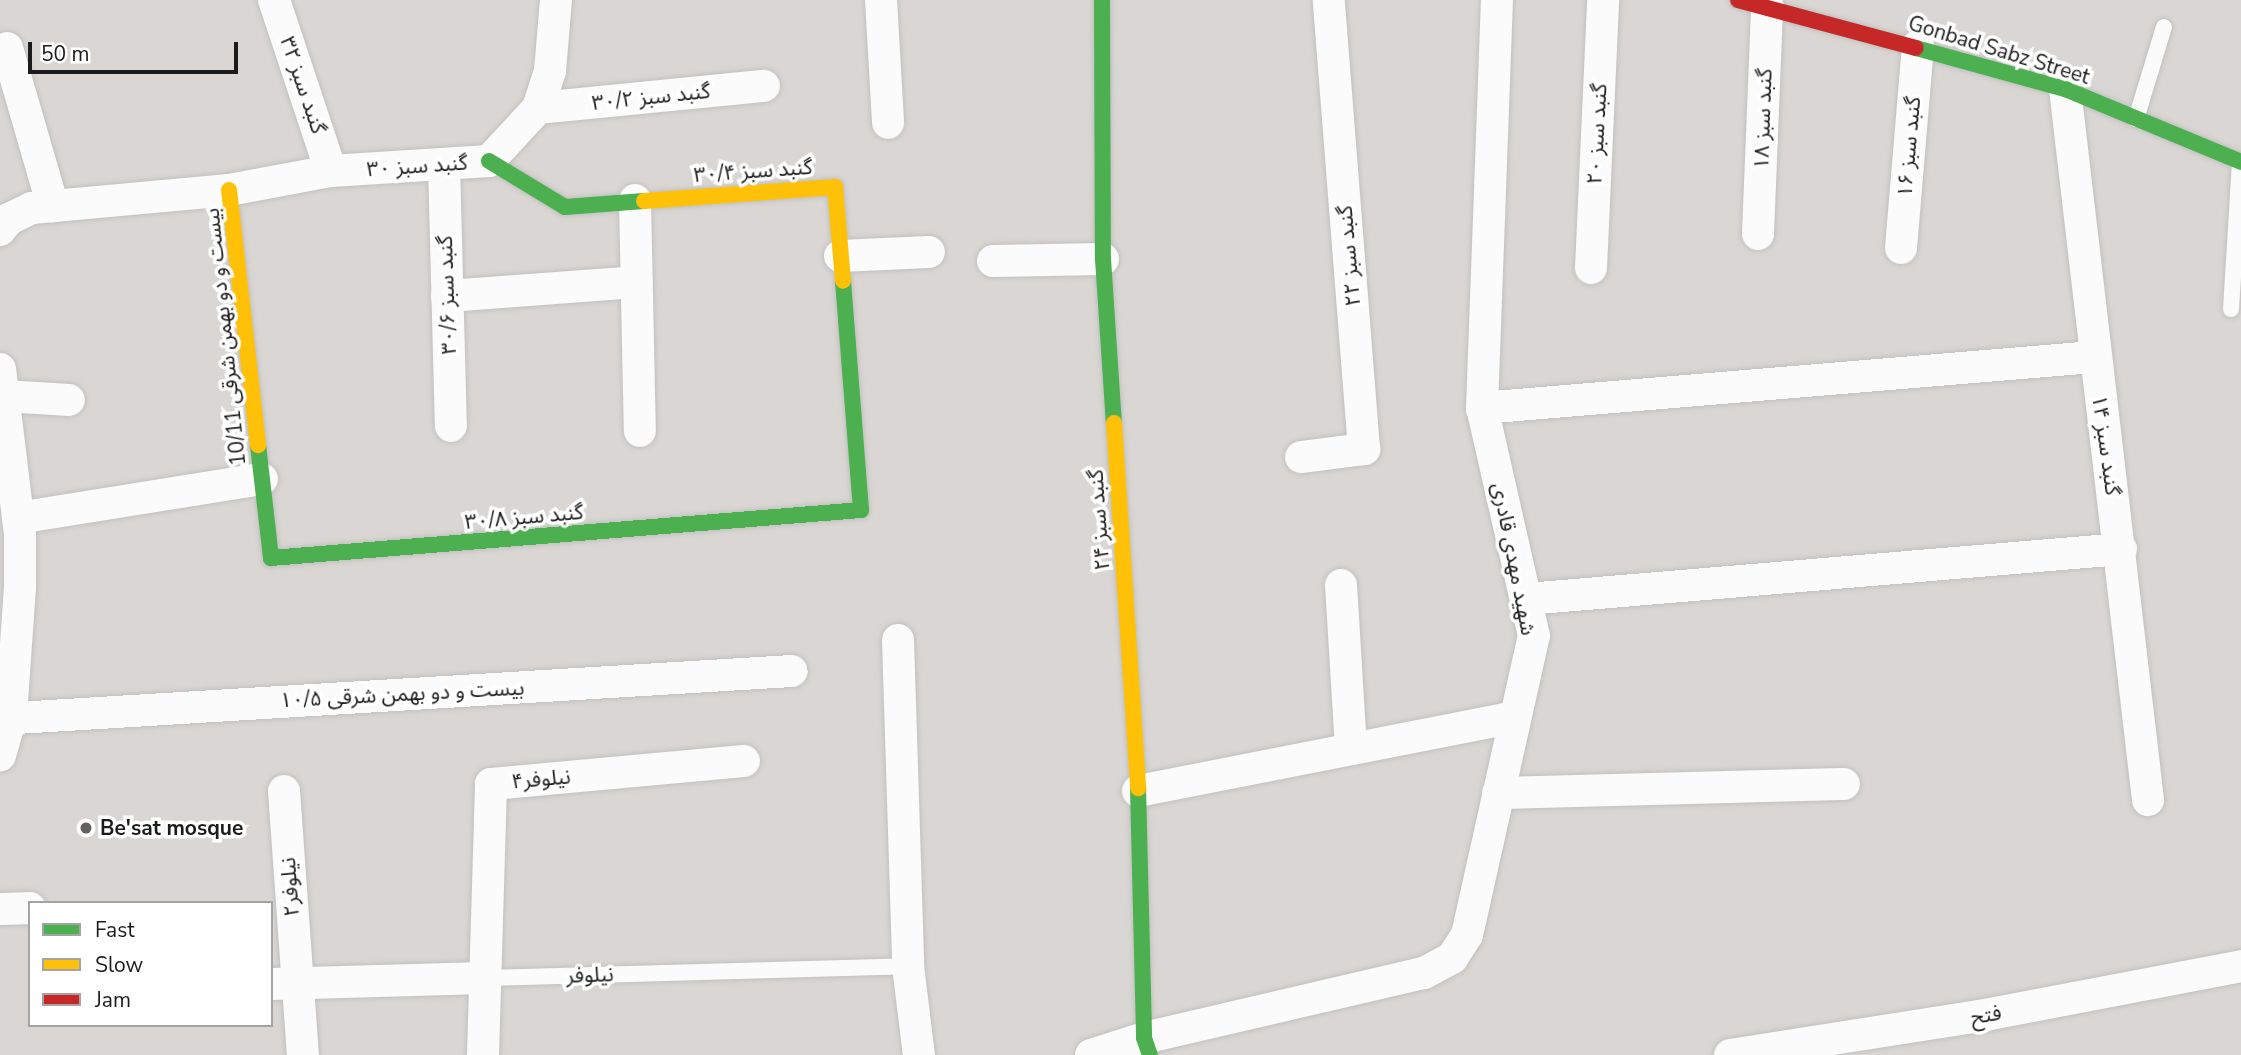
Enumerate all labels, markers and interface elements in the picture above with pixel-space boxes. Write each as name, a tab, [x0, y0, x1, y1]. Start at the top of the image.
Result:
street label: Gonbad Sabz Street	[1905, 10, 2093, 90]
scale bar	[32, 28, 242, 72]
street label: گنبد سبز ۳۲	[275, 33, 331, 137]
text: 50 m	[41, 40, 90, 68]
street label: گنبد سبز ۱۸	[1749, 68, 1777, 170]
street label: گنبد سبز ۳۰/۲	[591, 78, 711, 116]
street label: گنبد سبز ۲۰	[1582, 83, 1612, 185]
street label: گنبد سبز ۱۶	[1892, 96, 1926, 198]
street label: گنبد سبز ۳۰	[366, 150, 468, 182]
street label: گنبد سبز ۳۰/۴	[693, 154, 813, 188]
street label: گنبد سبز ۲۲	[1332, 205, 1366, 307]
street label: بیست و دو بهمن شرقی 10/11	[199, 207, 251, 467]
street label: گنبد سبز ۳۰/۶	[432, 235, 462, 355]
street label: گنبد سبز ۱۴	[2086, 393, 2126, 497]
street label: گنبد سبز ۲۴	[1083, 469, 1115, 571]
street label: شهید مهدی قادری	[1487, 481, 1541, 637]
street label: گنبد سبز ۳۰/۸	[464, 499, 584, 535]
street label: بیست و دو بهمن شرقی ۱۰/۵	[279, 675, 525, 713]
street label: نیلوفر۴	[510, 764, 572, 794]
place label: Be'sat mosque	[100, 815, 243, 841]
marker: Be'sat mosque	[78, 820, 94, 836]
street label: نیلوفر۲	[275, 856, 305, 918]
legend	[28, 901, 273, 1027]
text: Fast	[95, 916, 135, 944]
text: Slow	[95, 951, 143, 979]
street label: نیلوفر	[566, 962, 614, 988]
text: Jam	[95, 986, 131, 1014]
street label: فتح	[1969, 1000, 2003, 1030]

